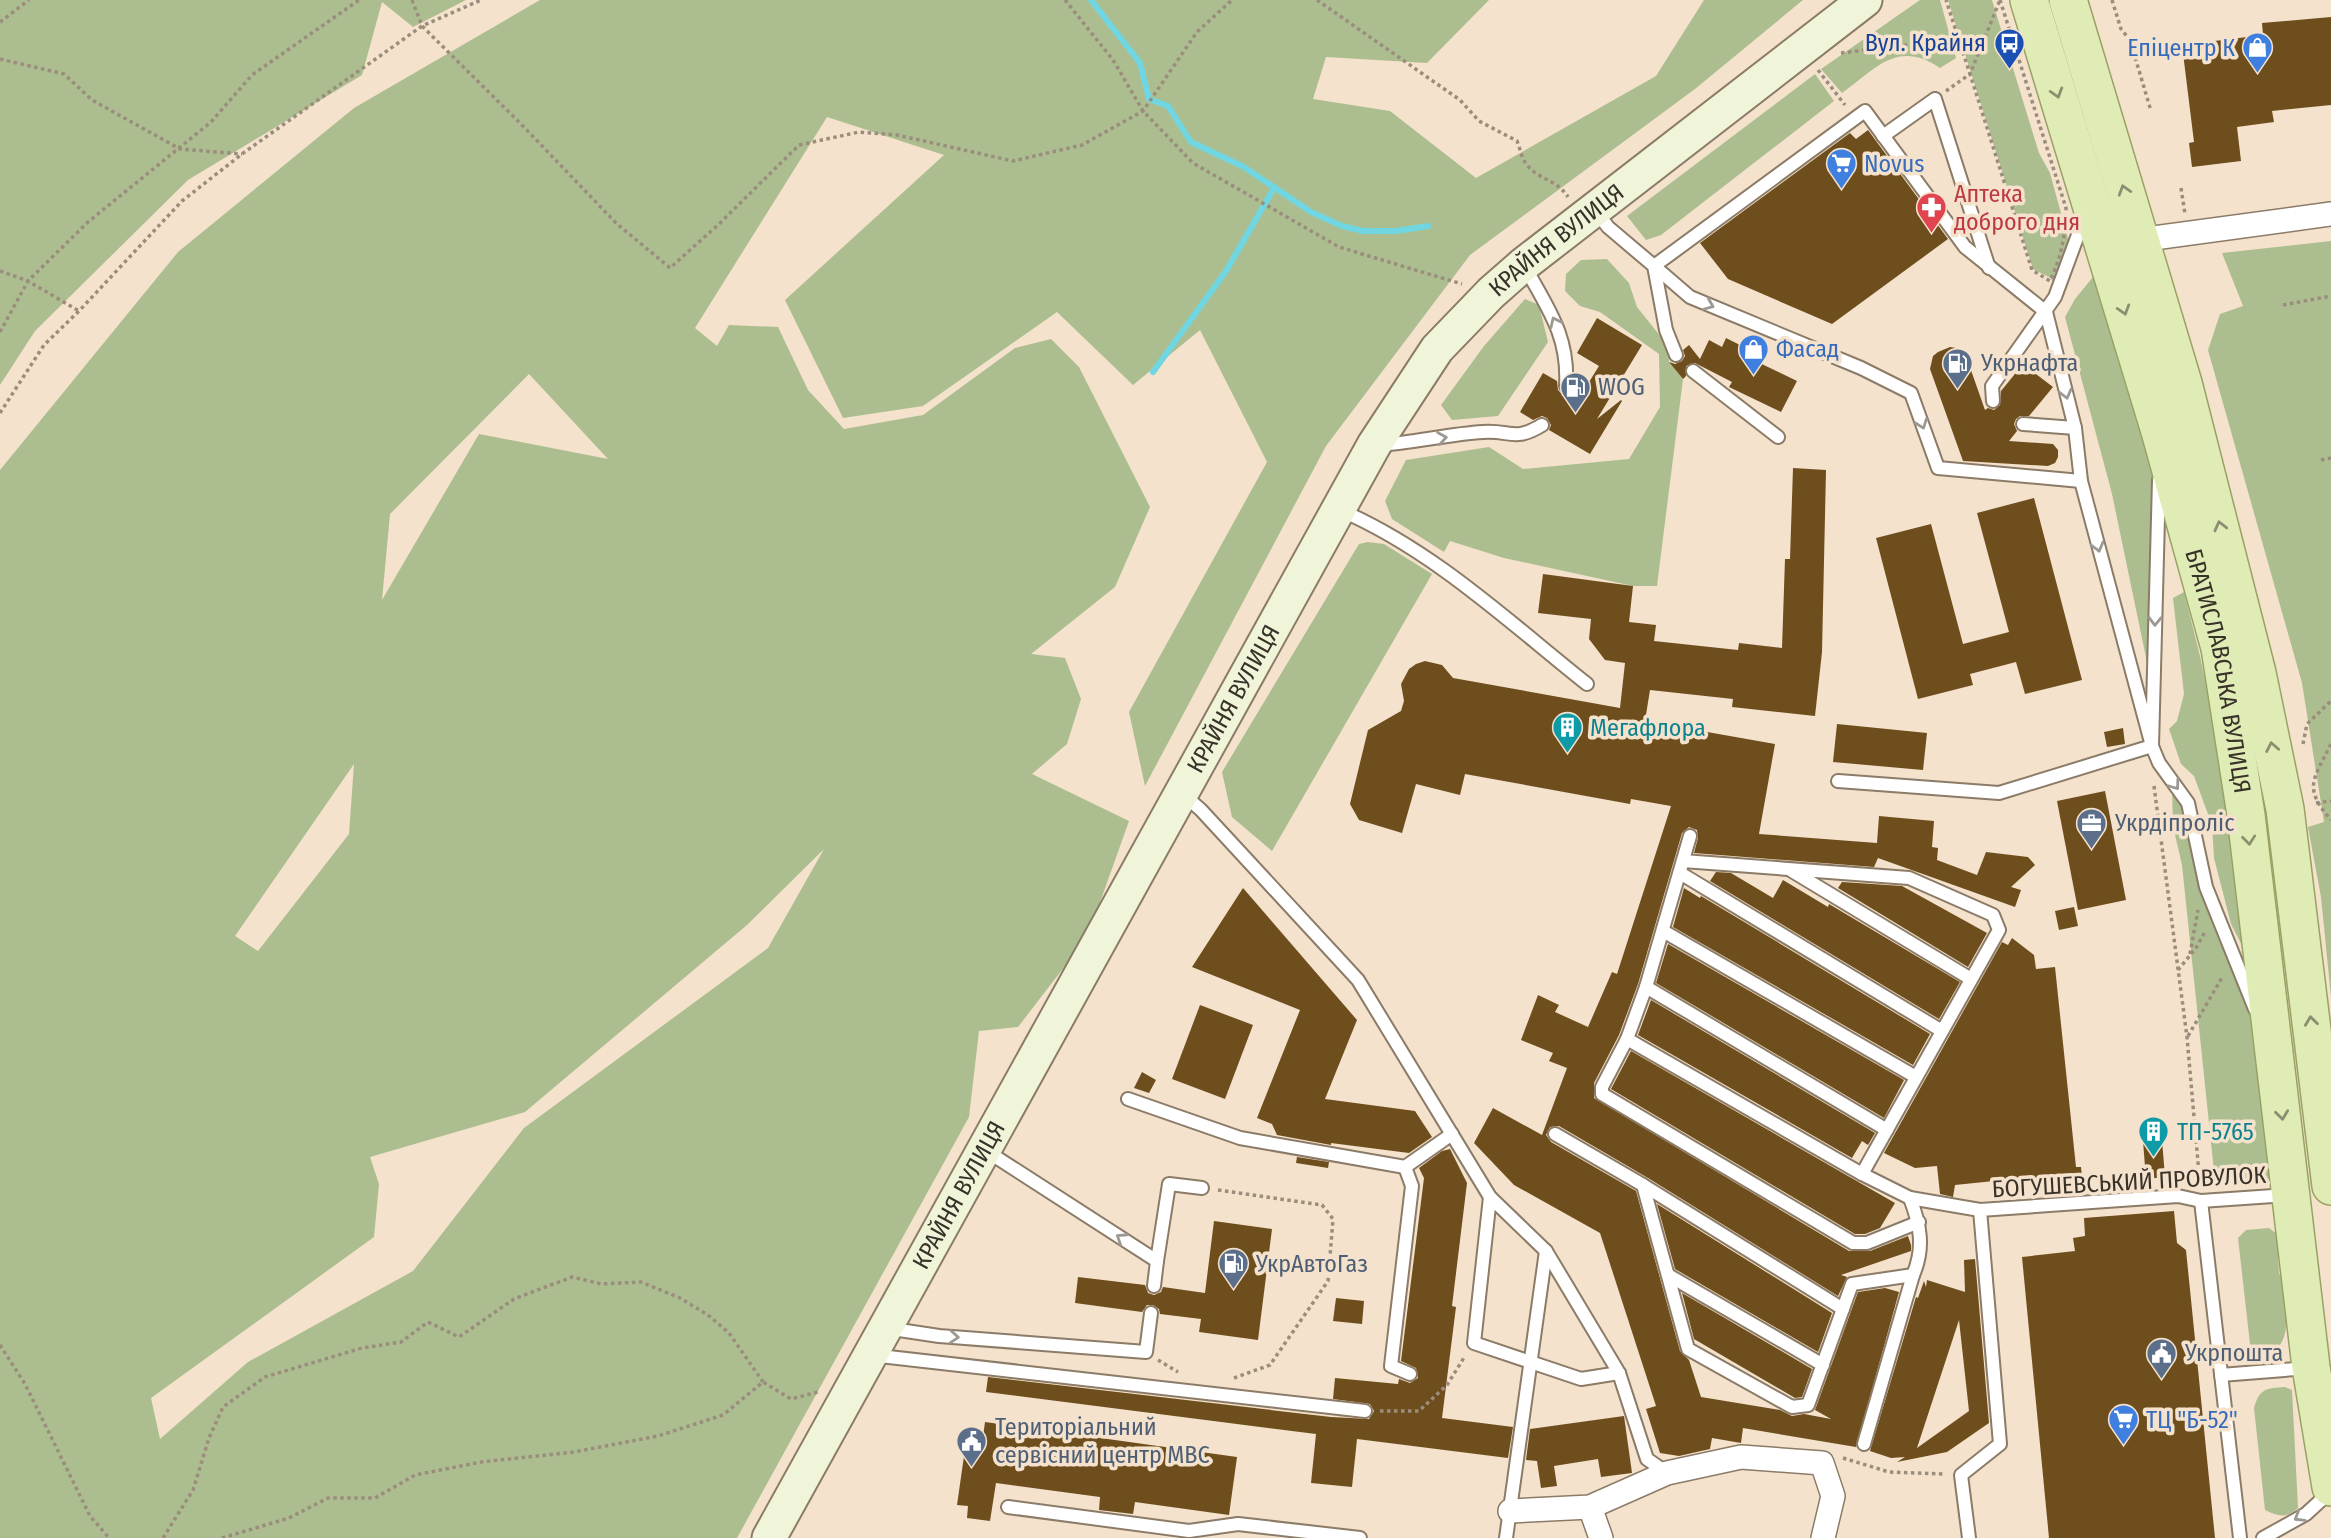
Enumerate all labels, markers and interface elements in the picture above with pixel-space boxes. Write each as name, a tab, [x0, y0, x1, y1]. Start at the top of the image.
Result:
bus stop icon: Вул. Крайня	[1992, 26, 2026, 70]
place label: Вул. Крайня	[1865, 29, 1986, 57]
shop icon: Епіцентр К	[2241, 31, 2275, 75]
place label: Епіцентр К	[2127, 34, 2235, 62]
one-way arrow	[2049, 86, 2064, 98]
supermarket icon: Novus	[1824, 147, 1858, 191]
place label: Novus	[1864, 150, 1925, 178]
street label: КРАЙНЯ ВУЛИЦЯ	[1483, 178, 1629, 302]
place label: Аптека доброго дня	[1954, 180, 2080, 236]
one-way arrow	[2118, 184, 2133, 196]
pharmacy icon: Аптека доброго дня	[1914, 191, 1948, 235]
one-way arrow	[1703, 297, 1715, 311]
one-way arrow	[2115, 304, 2130, 316]
one-way arrow	[1549, 317, 1563, 329]
shop icon: Фасад	[1736, 332, 1770, 376]
place label: Фасад	[1776, 335, 1839, 363]
fuel station icon: Укрнафта	[1941, 346, 1975, 390]
place label: Укрнафта	[1980, 349, 2078, 377]
fuel station icon: WOG	[1558, 370, 1592, 414]
place label: WOG	[1598, 373, 1645, 401]
one-way arrow	[2058, 388, 2072, 400]
one-way arrow	[1914, 417, 1928, 429]
one-way arrow	[1436, 431, 1448, 446]
one-way arrow	[2214, 520, 2228, 532]
one-way arrow	[2090, 541, 2105, 553]
street label: БРАТИСЛАВСЬКА ВУЛИЦЯ	[2179, 546, 2256, 795]
one-way arrow	[2147, 617, 2163, 627]
street label: КРАЙНЯ ВУЛИЦЯ	[1181, 620, 1286, 778]
building icon: Мегафлора	[1550, 711, 1584, 755]
place label: Мегафлора	[1590, 714, 1706, 742]
one-way arrow	[2266, 741, 2281, 753]
one-way arrow	[2167, 778, 2180, 790]
office icon: Укрдіпроліс	[2075, 806, 2109, 850]
place label: Укрдіпроліс	[2114, 809, 2234, 837]
one-way arrow	[2241, 835, 2256, 846]
one-way arrow	[2303, 1015, 2318, 1027]
one-way arrow	[2274, 1109, 2289, 1121]
building icon: ТП-5765	[2137, 1115, 2171, 1159]
street label: КРАЙНЯ ВУЛИЦЯ	[907, 1116, 1011, 1274]
place label: ТП-5765	[2177, 1118, 2254, 1146]
street label: БОГУШЕВСЬКИЙ ПРОВУЛОК	[1991, 1161, 2267, 1203]
one-way arrow	[1116, 1233, 1129, 1246]
fuel station icon: УкрАвтоГаз	[1216, 1247, 1250, 1291]
place label: УкрАвтоГаз	[1255, 1250, 1368, 1278]
one-way arrow	[948, 1329, 959, 1344]
public building icon: Укрпошта	[2145, 1336, 2179, 1380]
place label: Укрпошта	[2184, 1339, 2283, 1367]
supermarket icon: ТЦ "Б-52"	[2106, 1403, 2140, 1447]
place label: ТЦ "Б-52"	[2146, 1406, 2238, 1434]
place label: Територіальний сервісний центр МВС	[995, 1413, 1210, 1469]
public building icon: Територіальний сервісний центр МВС	[955, 1424, 989, 1468]
one-way arrow	[2293, 1509, 2306, 1522]

